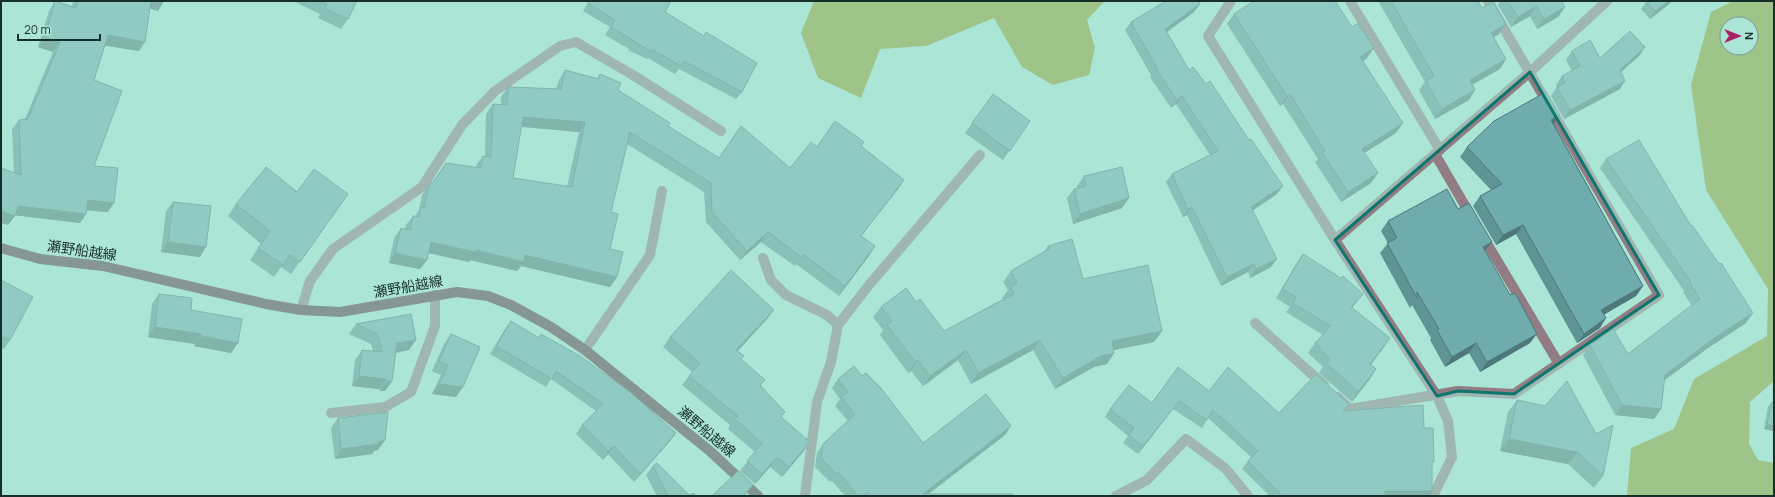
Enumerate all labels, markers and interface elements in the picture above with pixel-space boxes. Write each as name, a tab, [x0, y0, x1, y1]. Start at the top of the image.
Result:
scale bar	[18, 16, 100, 42]
north arrow	[1719, 16, 1759, 56]
text: 20 m	[24, 21, 51, 38]
text: N	[1742, 32, 1757, 40]
street label: 瀬野船越線	[46, 236, 118, 264]
street label: 瀬野船越線	[372, 271, 444, 301]
street label: 瀬野船越線	[674, 401, 740, 461]

